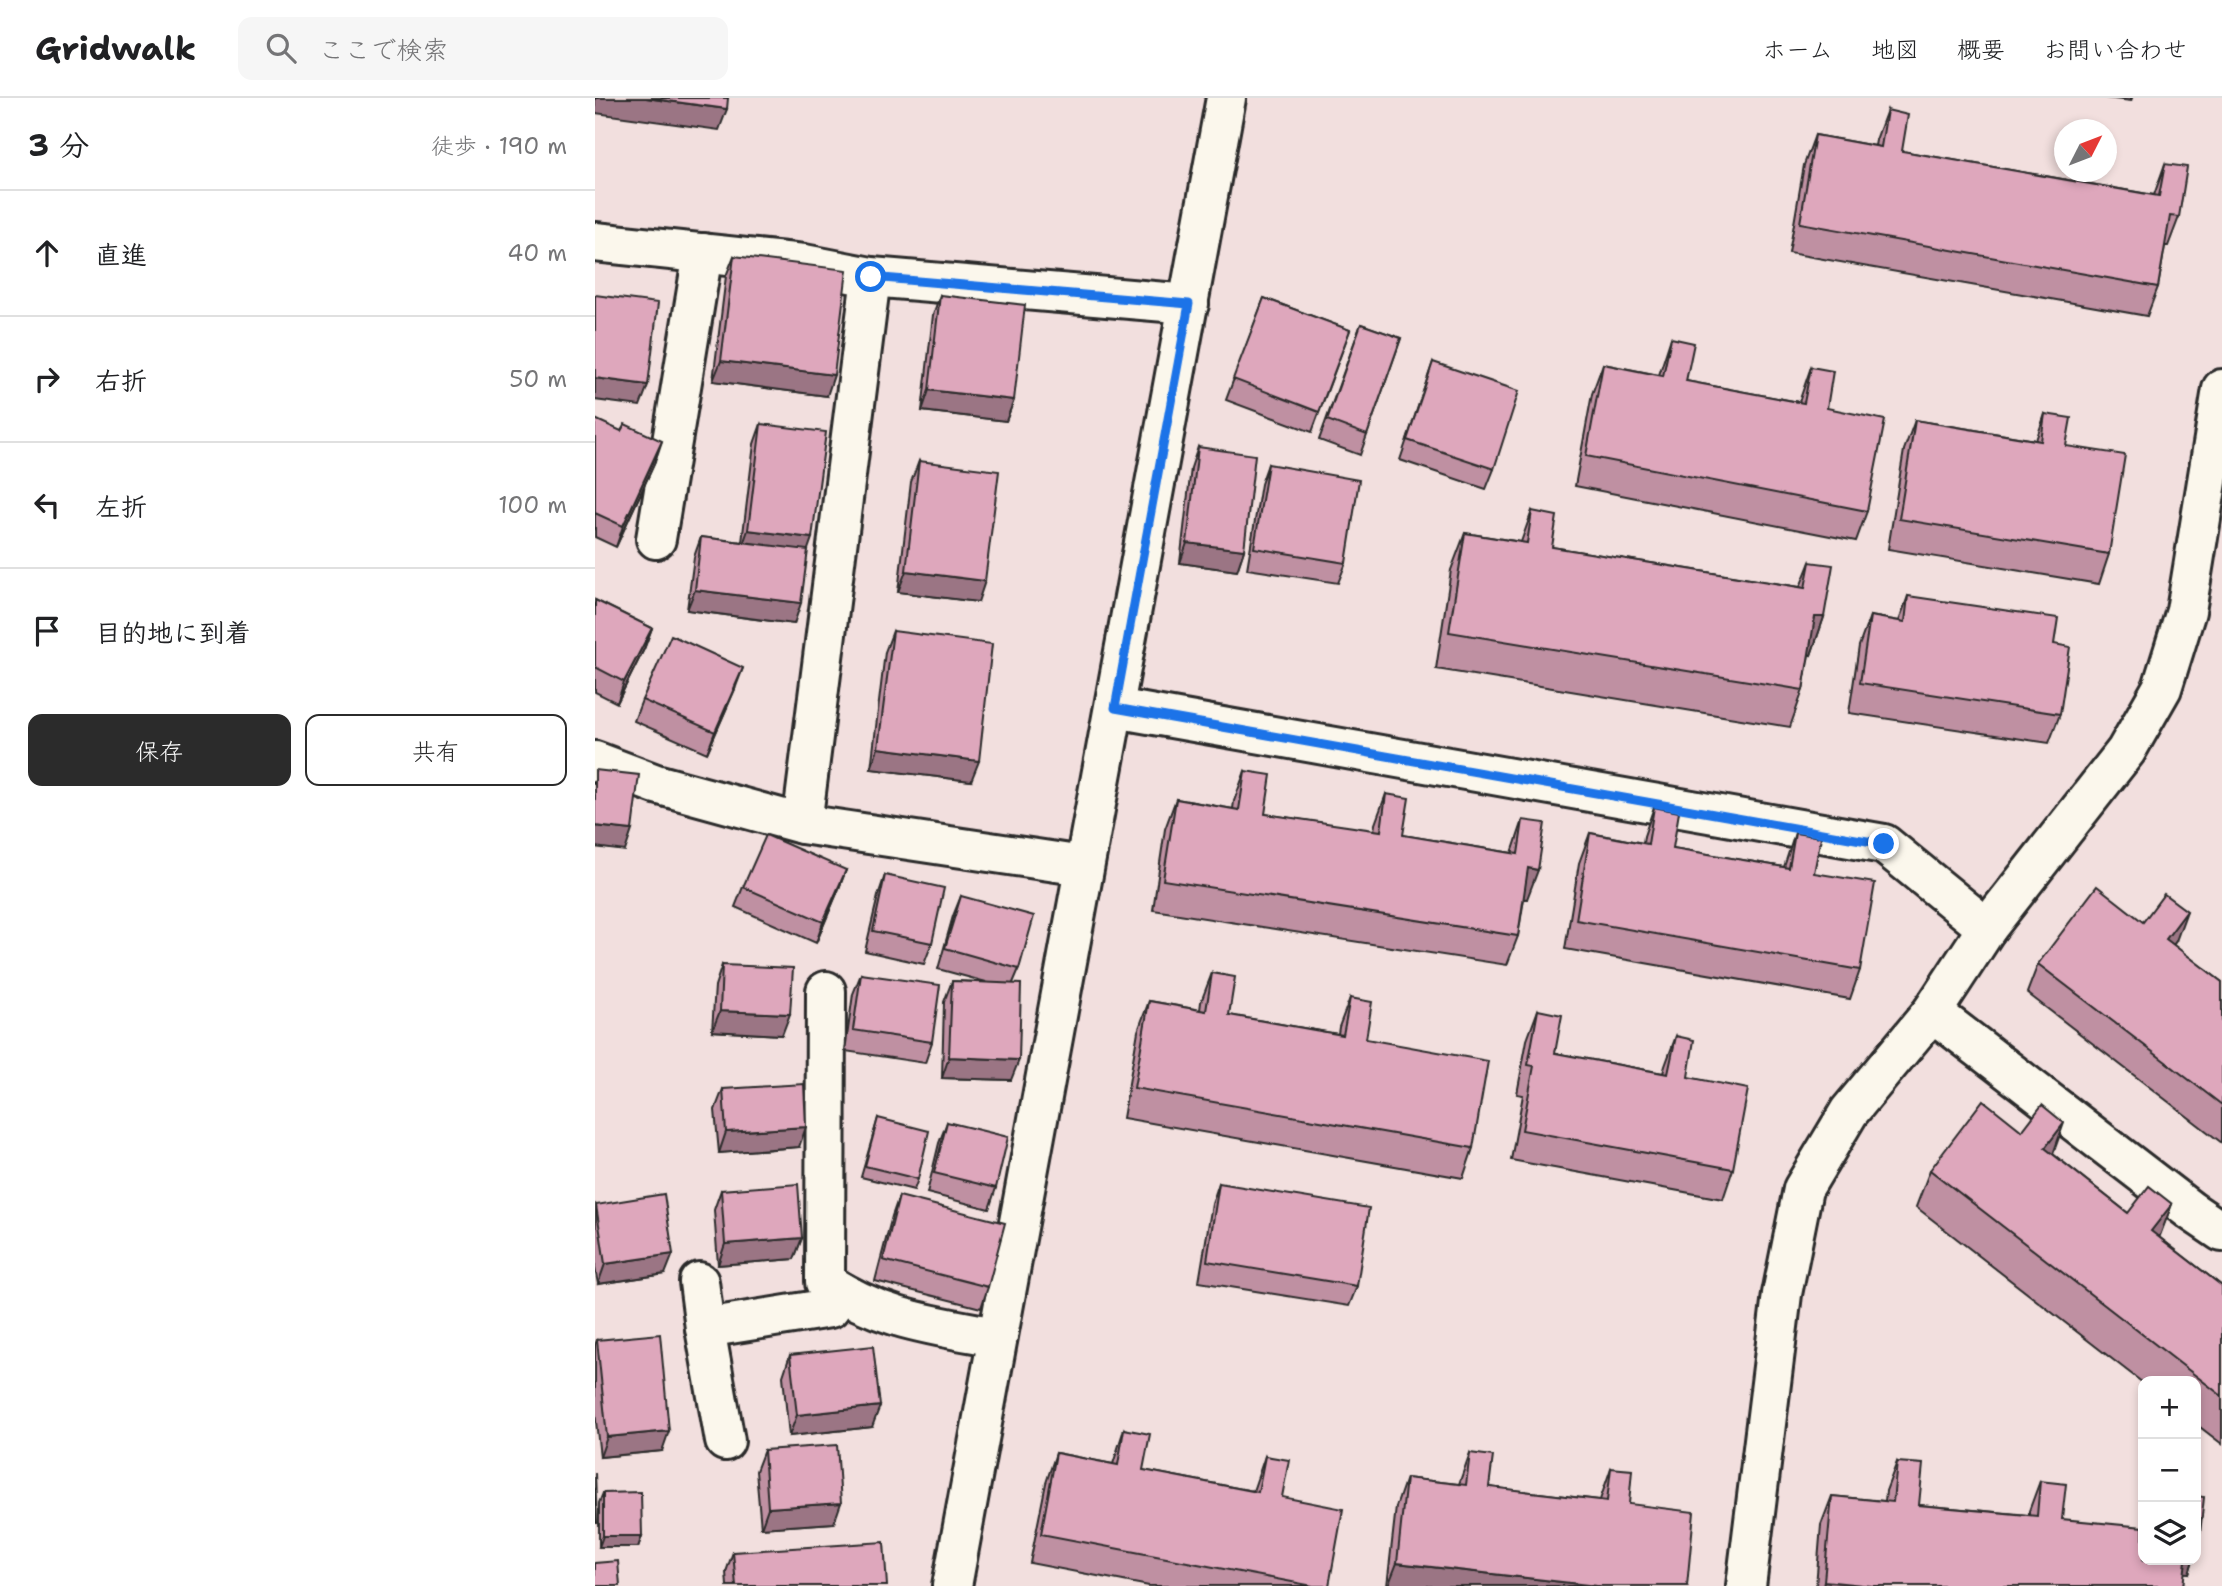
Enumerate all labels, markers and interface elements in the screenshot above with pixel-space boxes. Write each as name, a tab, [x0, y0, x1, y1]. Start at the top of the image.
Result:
search box	[238, 17, 728, 80]
text: Gridwalk	[35, 26, 196, 71]
icon: search	[262, 29, 300, 67]
text: ここで検索	[318, 32, 448, 67]
text: ホーム	[1762, 34, 1833, 66]
text: 地図	[1871, 34, 1919, 66]
text: 概要	[1957, 34, 2005, 66]
text: お問い合わせ	[2043, 34, 2187, 66]
north arrow	[2054, 119, 2117, 182]
text: 3 分	[28, 125, 89, 166]
text: 徒歩 · 190 m	[431, 131, 567, 161]
icon: ahead	[28, 234, 66, 272]
text: 直進	[95, 237, 147, 272]
text: 40 m	[507, 238, 567, 268]
route start	[855, 261, 886, 292]
icon: right	[28, 360, 66, 398]
text: 右折	[95, 363, 147, 398]
text: 50 m	[509, 364, 567, 394]
icon: left	[28, 486, 66, 524]
text: 左折	[95, 489, 147, 524]
text: 100 m	[498, 490, 567, 520]
icon: arrive	[28, 612, 66, 650]
text: 目的地に到着	[95, 615, 251, 650]
button: 保存	[28, 714, 291, 786]
button: 共有	[305, 714, 567, 786]
route end	[1868, 828, 1899, 859]
map controls	[2138, 1376, 2201, 1565]
button: +	[2138, 1376, 2201, 1439]
button: −	[2138, 1439, 2201, 1502]
button: layers	[2138, 1502, 2201, 1565]

